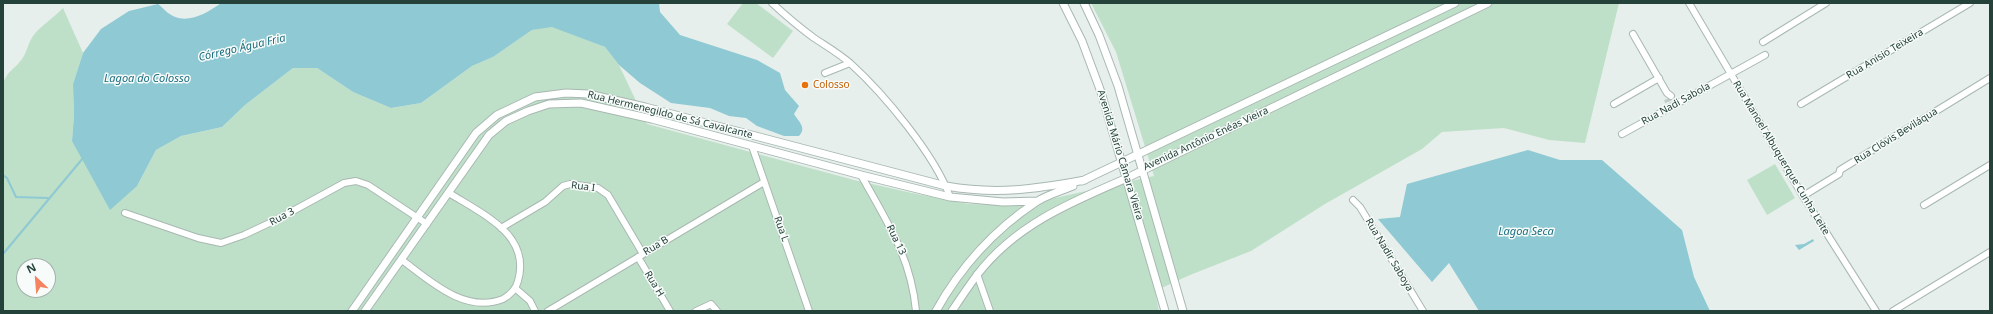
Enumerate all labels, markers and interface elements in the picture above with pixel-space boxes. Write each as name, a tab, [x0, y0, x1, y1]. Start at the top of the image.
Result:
street label: Rua Anísio Teixeira	[1844, 26, 1926, 82]
water label: Córrego Água Fria	[197, 32, 287, 64]
water label: Lagoa do Colosso	[104, 72, 190, 86]
place label: Colosso	[813, 79, 850, 91]
street label: Rua Manoel Albuquerque Cunha Leite	[1730, 79, 1832, 237]
marker: Colosso	[800, 80, 810, 90]
street label: Rua Nadi Sabola	[1640, 80, 1712, 128]
street label: Avenida Mário Câmara Vieira	[1094, 88, 1146, 222]
street label: Rua Hermenegildo de Sá Cavalcante	[586, 89, 754, 141]
street label: Avenida Antônio Enéas Vieira	[1142, 105, 1270, 173]
street label: Rua Clóvis Beviláqua	[1852, 105, 1940, 167]
street label: Rua I	[570, 180, 596, 194]
street label: Rua 3	[268, 206, 296, 228]
street label: Rua L	[771, 215, 791, 243]
street label: Rua Nadir Saboya	[1362, 216, 1416, 294]
street label: Rua 13	[884, 223, 908, 257]
water label: Lagoa Seca	[1498, 225, 1554, 239]
street label: Rua B	[641, 234, 671, 258]
north arrow	[16, 258, 56, 298]
text: N	[24, 259, 38, 276]
street label: Rua H	[642, 269, 666, 299]

